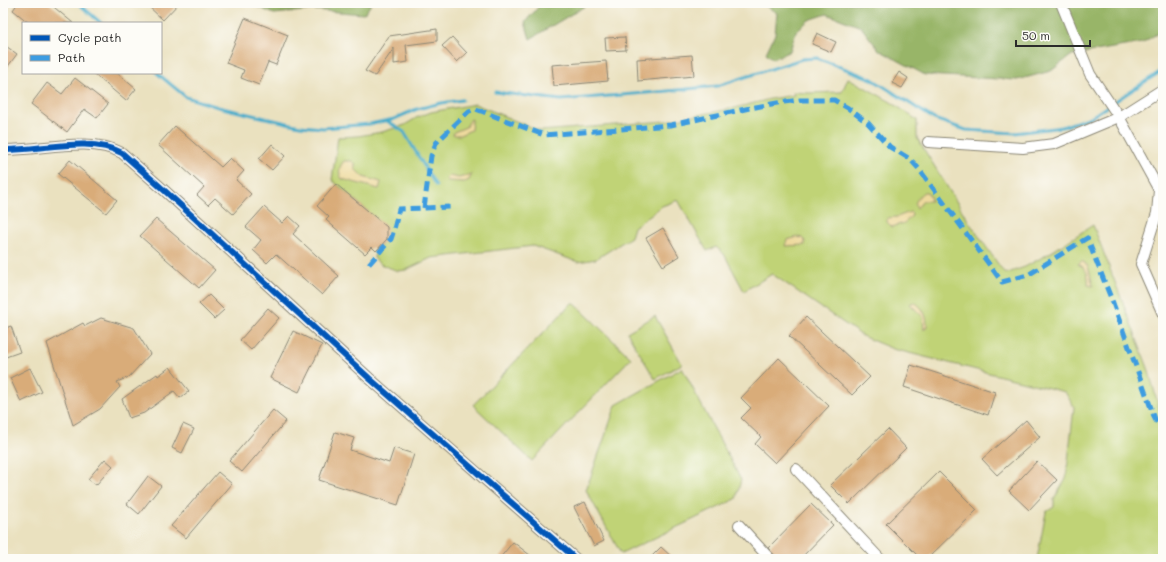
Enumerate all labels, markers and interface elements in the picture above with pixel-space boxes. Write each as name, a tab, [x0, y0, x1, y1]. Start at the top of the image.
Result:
legend	[22, 22, 162, 74]
scale bar	[1016, 22, 1090, 48]
text: 50 m	[1022, 27, 1050, 43]
text: Cycle path	[58, 29, 121, 45]
text: Path	[58, 49, 85, 65]

